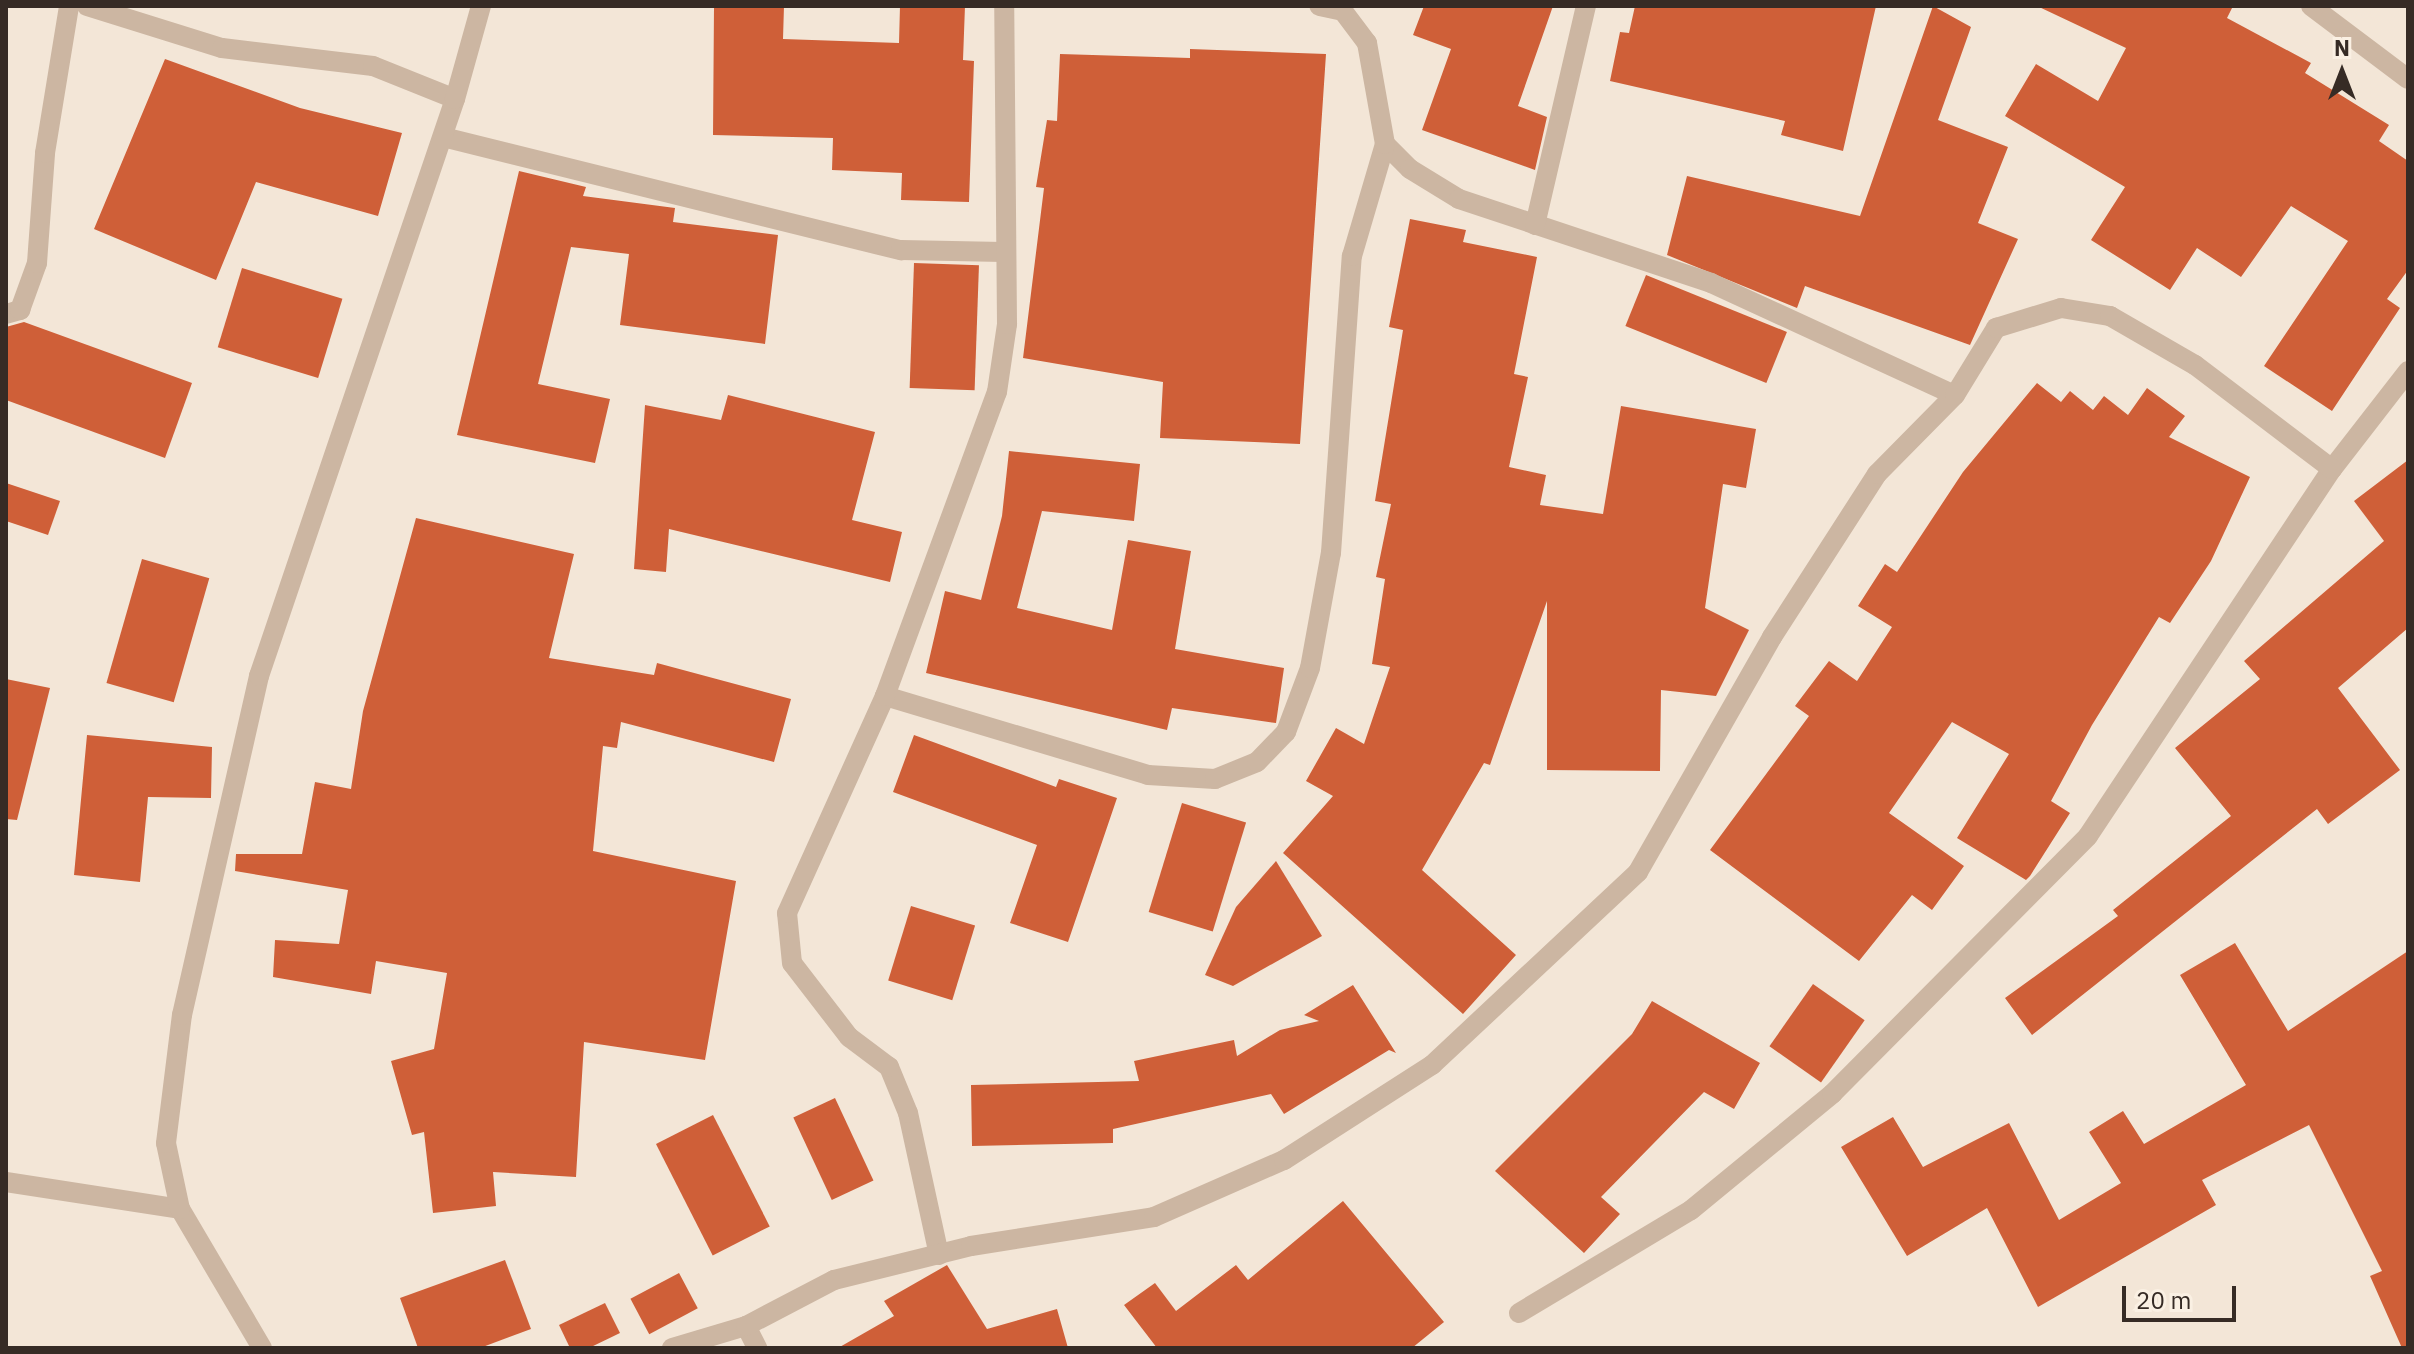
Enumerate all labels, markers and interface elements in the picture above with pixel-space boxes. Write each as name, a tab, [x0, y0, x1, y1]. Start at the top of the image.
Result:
north arrow	[2302, 32, 2382, 112]
text: N	[2334, 33, 2350, 62]
scale bar	[2126, 1270, 2240, 1320]
text: 20 m	[2136, 1284, 2191, 1316]

